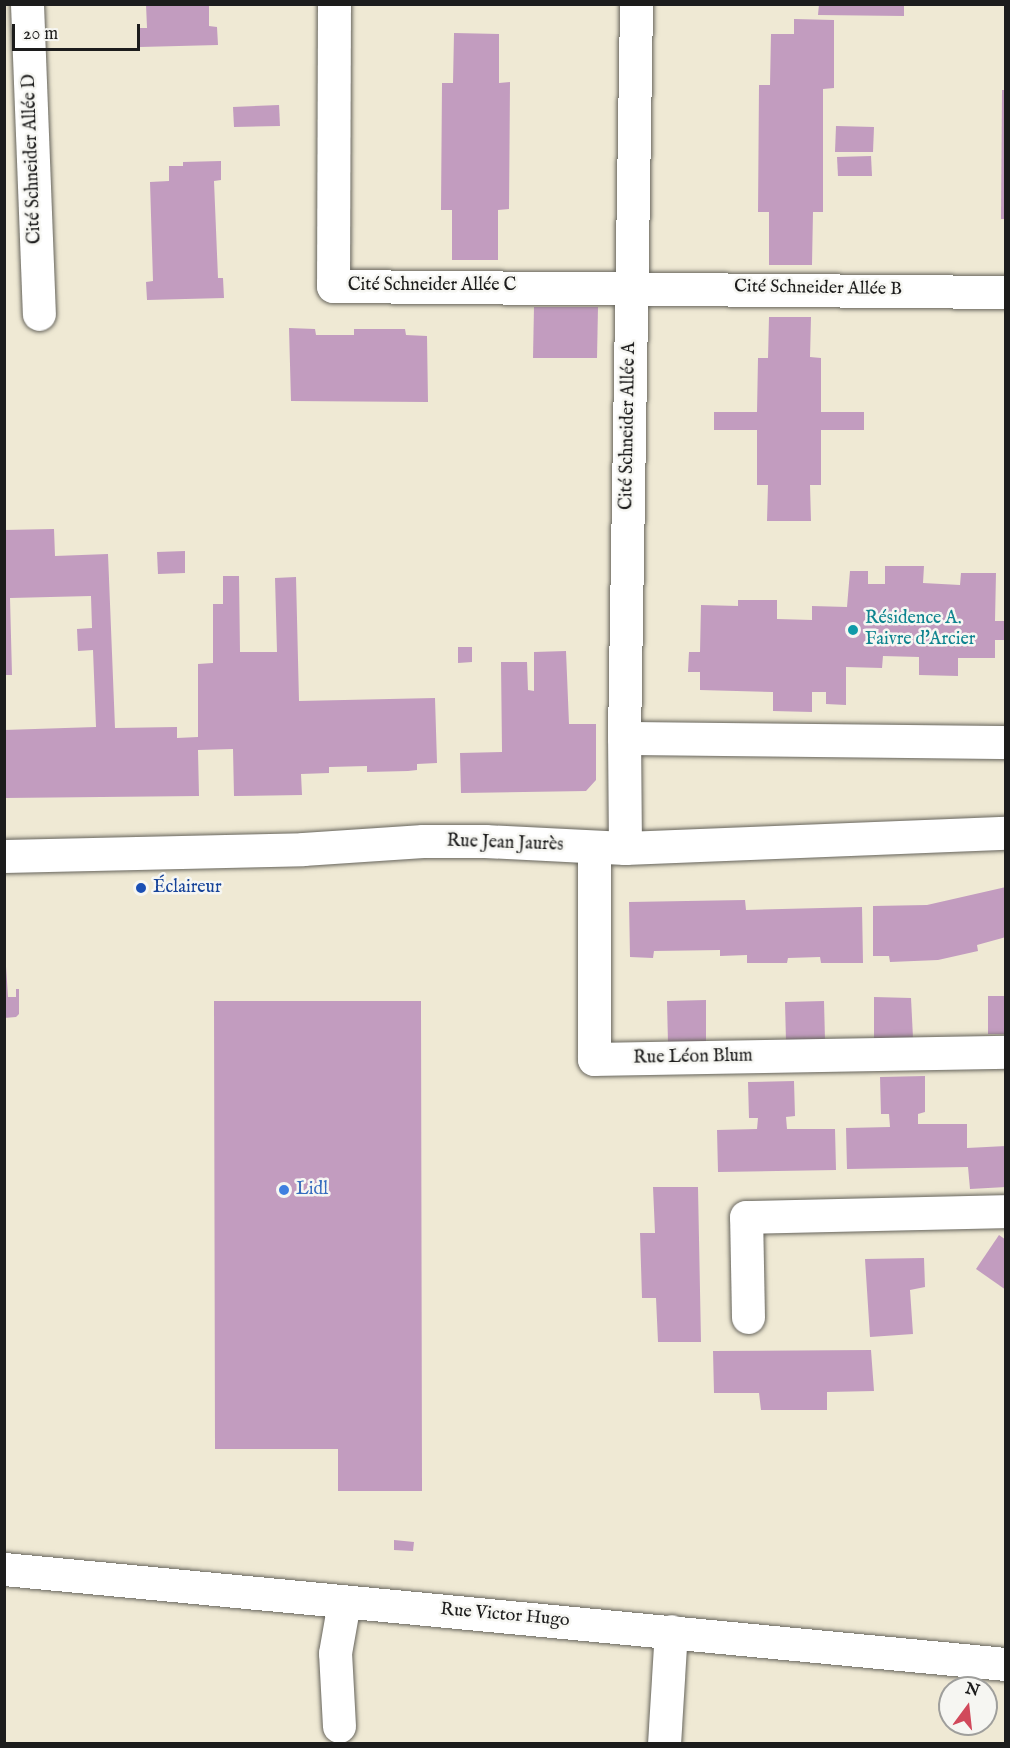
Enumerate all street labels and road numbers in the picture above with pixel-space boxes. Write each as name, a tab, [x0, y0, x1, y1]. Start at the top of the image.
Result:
street label: Cité Schneider Allée D	[19, 74, 47, 244]
street label: Cité Schneider Allée C	[348, 275, 516, 297]
street label: Cité Schneider Allée B	[734, 277, 902, 301]
street label: Cité Schneider Allée A	[617, 342, 641, 510]
street label: Rue Jean Jaurès	[446, 831, 564, 857]
street label: Rue Léon Blum	[633, 1046, 753, 1070]
street label: Rue Victor Hugo	[439, 1600, 571, 1632]

